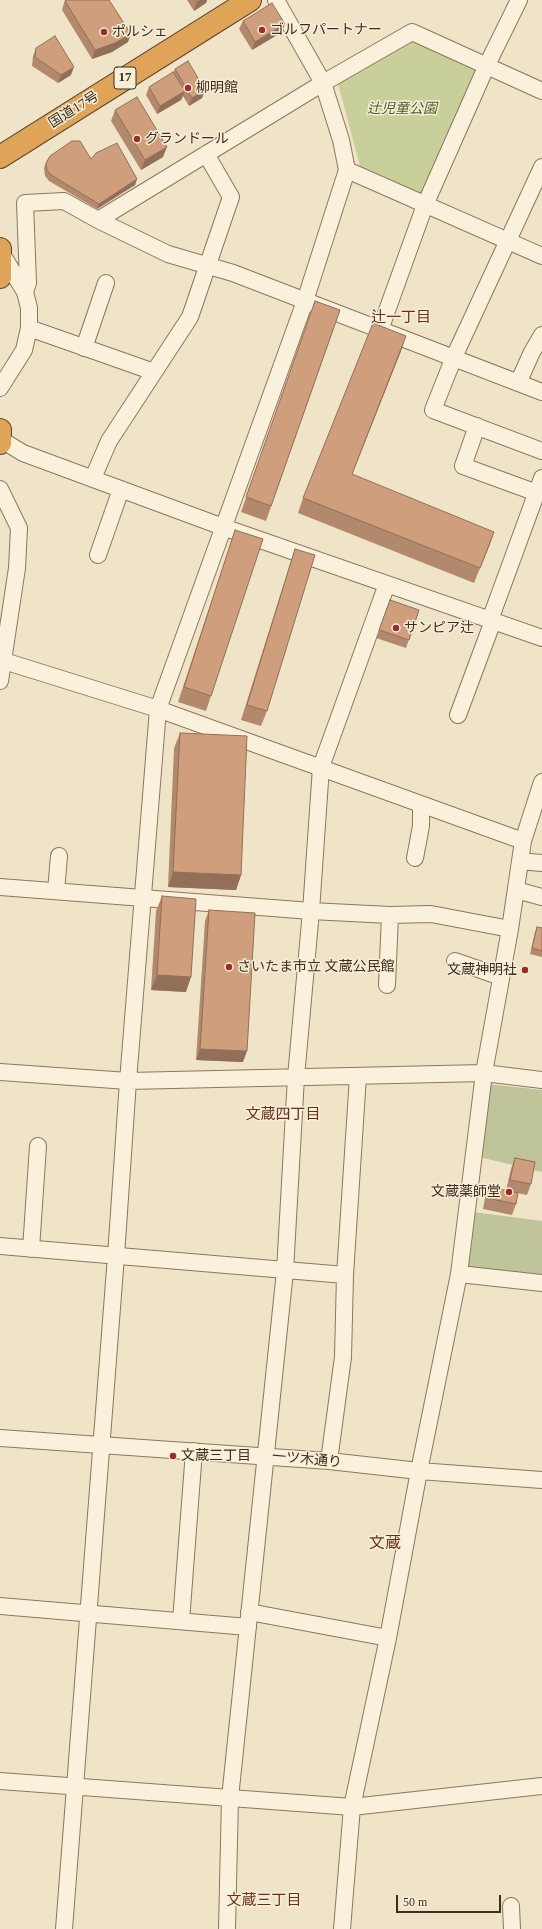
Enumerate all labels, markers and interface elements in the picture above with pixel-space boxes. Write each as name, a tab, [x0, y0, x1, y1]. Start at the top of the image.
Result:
place label: ゴルフパートナー	[270, 22, 382, 38]
place label: ポルシェ	[112, 24, 168, 40]
marker: ゴルフパートナー	[257, 25, 267, 35]
marker: ポルシェ	[99, 27, 109, 37]
road number: 17	[114, 67, 136, 89]
place label: 柳明館	[196, 80, 238, 96]
marker: 柳明館	[183, 83, 193, 93]
street label: 国道17号	[46, 88, 102, 132]
park label: 辻児童公園	[367, 101, 437, 117]
place label: グランドール	[145, 131, 229, 147]
marker: グランドール	[132, 134, 142, 144]
district label: 辻一丁目	[371, 309, 431, 327]
place label: サンピア辻	[404, 620, 474, 636]
marker: サンピア辻	[391, 623, 401, 633]
place label: さいたま市立 文蔵公民館	[237, 959, 394, 975]
marker: さいたま市立 文蔵公民館	[224, 962, 234, 972]
place label: 文蔵神明社	[447, 962, 517, 978]
marker: 文蔵神明社	[520, 965, 530, 975]
district label: 文蔵四丁目	[246, 1106, 320, 1124]
place label: 文蔵薬師堂	[431, 1184, 501, 1200]
marker: 文蔵薬師堂	[504, 1187, 514, 1197]
place label: 文蔵三丁目	[181, 1448, 251, 1464]
street label: 一ツ木通り	[271, 1449, 343, 1471]
marker: 文蔵三丁目	[168, 1451, 178, 1461]
district label: 文蔵	[369, 1534, 401, 1554]
scale bar	[398, 1887, 503, 1913]
district label: 文蔵三丁目	[227, 1892, 301, 1910]
text: 50 m	[403, 1895, 427, 1909]

